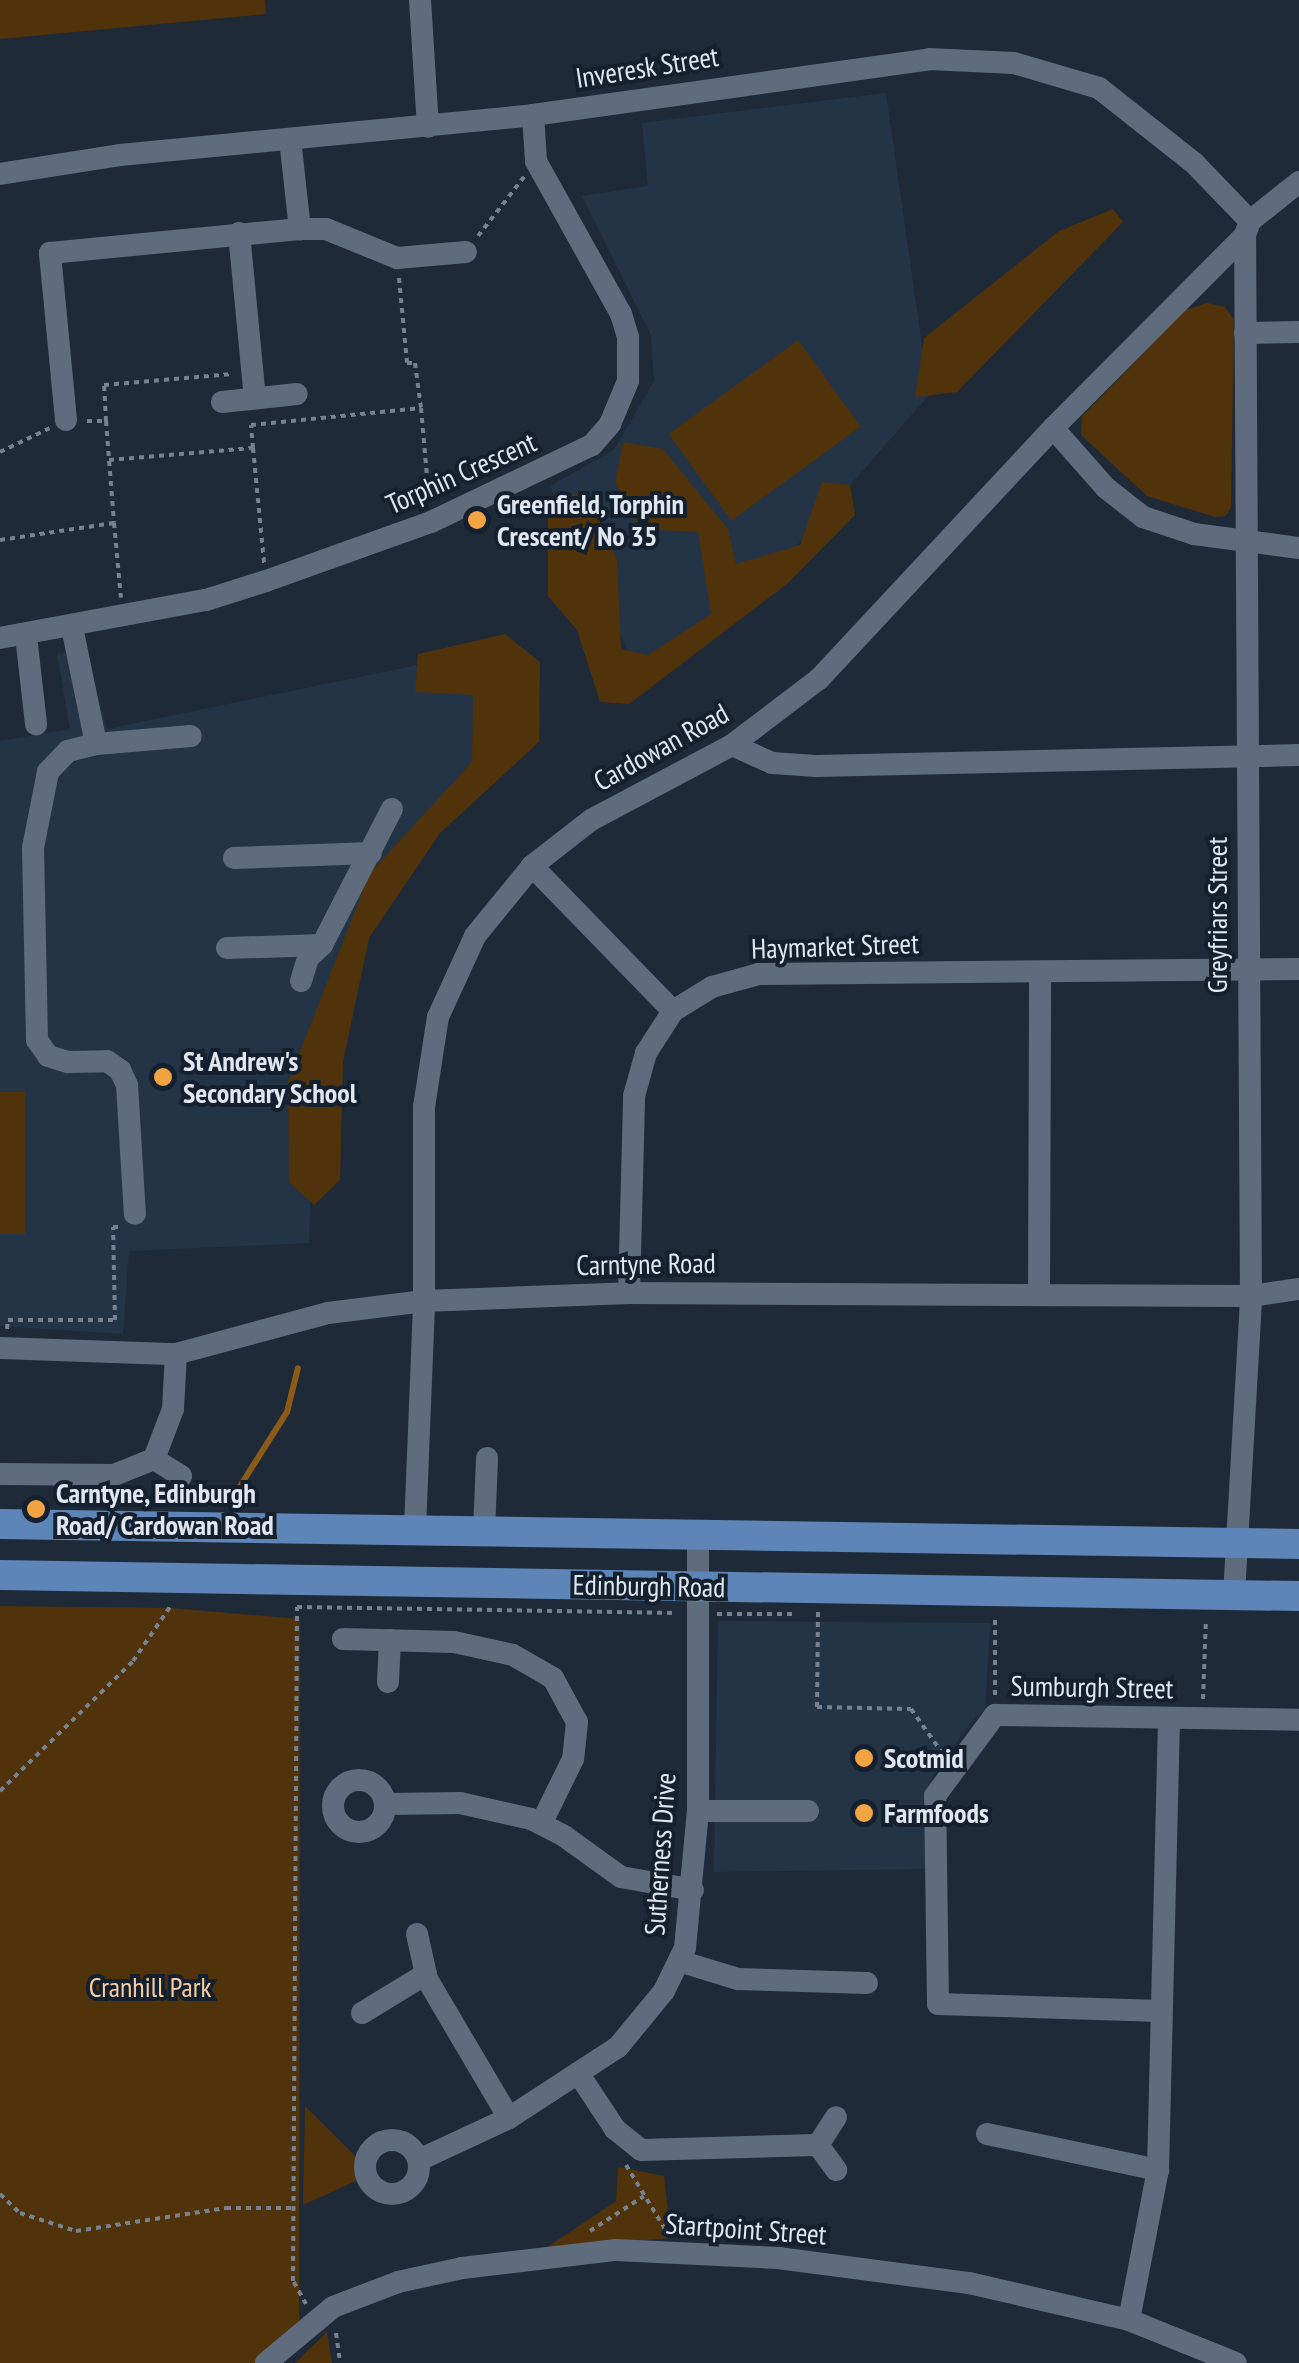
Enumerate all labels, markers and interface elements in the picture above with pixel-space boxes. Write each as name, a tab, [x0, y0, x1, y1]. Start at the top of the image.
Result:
street label: Inveresk Street	[573, 39, 721, 95]
street label: Torphin Crescent	[381, 425, 541, 521]
place label: Greenfield, Torphin Crescent/ No 35	[497, 487, 687, 553]
marker: Greenfield, Torphin Crescent/ No 35	[466, 509, 488, 531]
street label: Cardowan Road	[588, 696, 734, 798]
street label: Greyfriars Street	[1200, 837, 1234, 993]
street label: Haymarket Street	[751, 926, 919, 966]
place label: St Andrew's Secondary School	[183, 1044, 357, 1110]
marker: St Andrew's Secondary School	[152, 1066, 174, 1088]
street label: Carntyne Road	[576, 1246, 716, 1282]
place label: Carntyne, Edinburgh Road/ Cardowan Road	[56, 1476, 274, 1542]
marker: Carntyne, Edinburgh Road/ Cardowan Road	[25, 1498, 47, 1520]
street label: Edinburgh Road	[572, 1568, 726, 1604]
street label: Sumburgh Street	[1010, 1669, 1174, 1705]
place label: Scotmid	[884, 1741, 964, 1775]
marker: Scotmid	[853, 1747, 875, 1769]
street label: Sutherness Drive	[638, 1772, 682, 1936]
place label: Farmfoods	[884, 1796, 989, 1830]
marker: Farmfoods	[853, 1802, 875, 1824]
park label: Cranhill Park	[89, 1970, 211, 2004]
street label: Startpoint Street	[664, 2207, 828, 2251]

